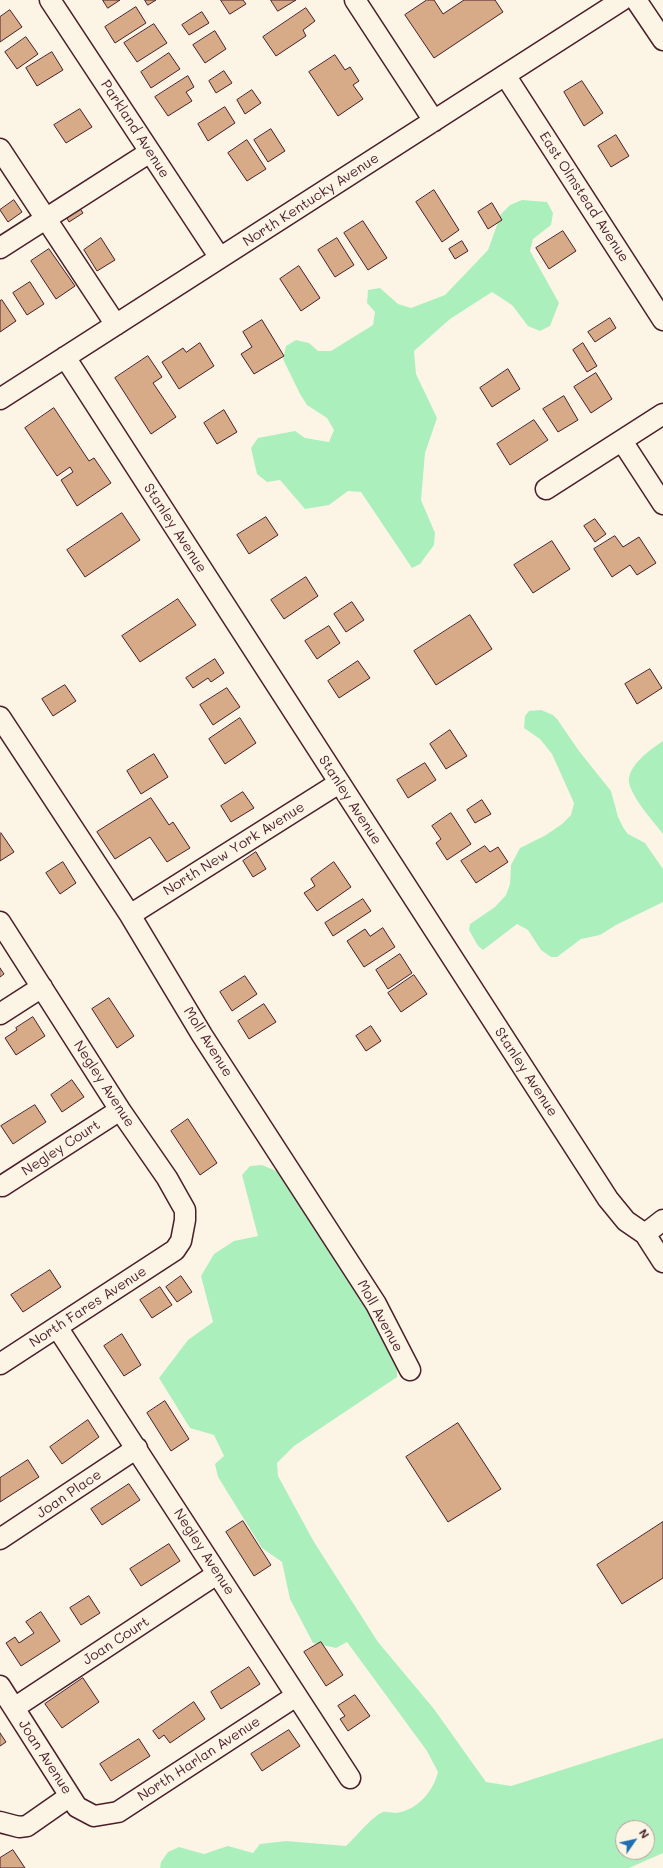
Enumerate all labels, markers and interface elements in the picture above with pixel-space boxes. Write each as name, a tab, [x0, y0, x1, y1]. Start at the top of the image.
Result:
street label: Parkland Avenue	[97, 77, 173, 181]
street label: East Olmstead Avenue	[536, 129, 632, 265]
street label: North Kentucky Avenue	[240, 150, 382, 250]
street label: Stanley Avenue	[140, 480, 210, 576]
street label: Stanley Avenue	[315, 752, 385, 848]
street label: North New York Avenue	[160, 799, 308, 899]
street label: Moll Avenue	[180, 1004, 236, 1080]
street label: Stanley Avenue	[491, 1024, 561, 1120]
street label: Negley Avenue	[70, 1038, 138, 1130]
street label: Negley Court	[19, 1116, 103, 1180]
street label: North Fares Avenue	[26, 1263, 150, 1351]
street label: Moll Avenue	[353, 1277, 407, 1355]
street label: Joan Place	[33, 1466, 105, 1522]
street label: Negley Avenue	[170, 1506, 238, 1598]
street label: Joan Court	[80, 1613, 152, 1669]
street label: North Harlan Avenue	[135, 1713, 263, 1805]
street label: Joan Avenue	[15, 1717, 75, 1797]
north arrow	[615, 1820, 655, 1860]
text: N	[636, 1826, 653, 1841]

